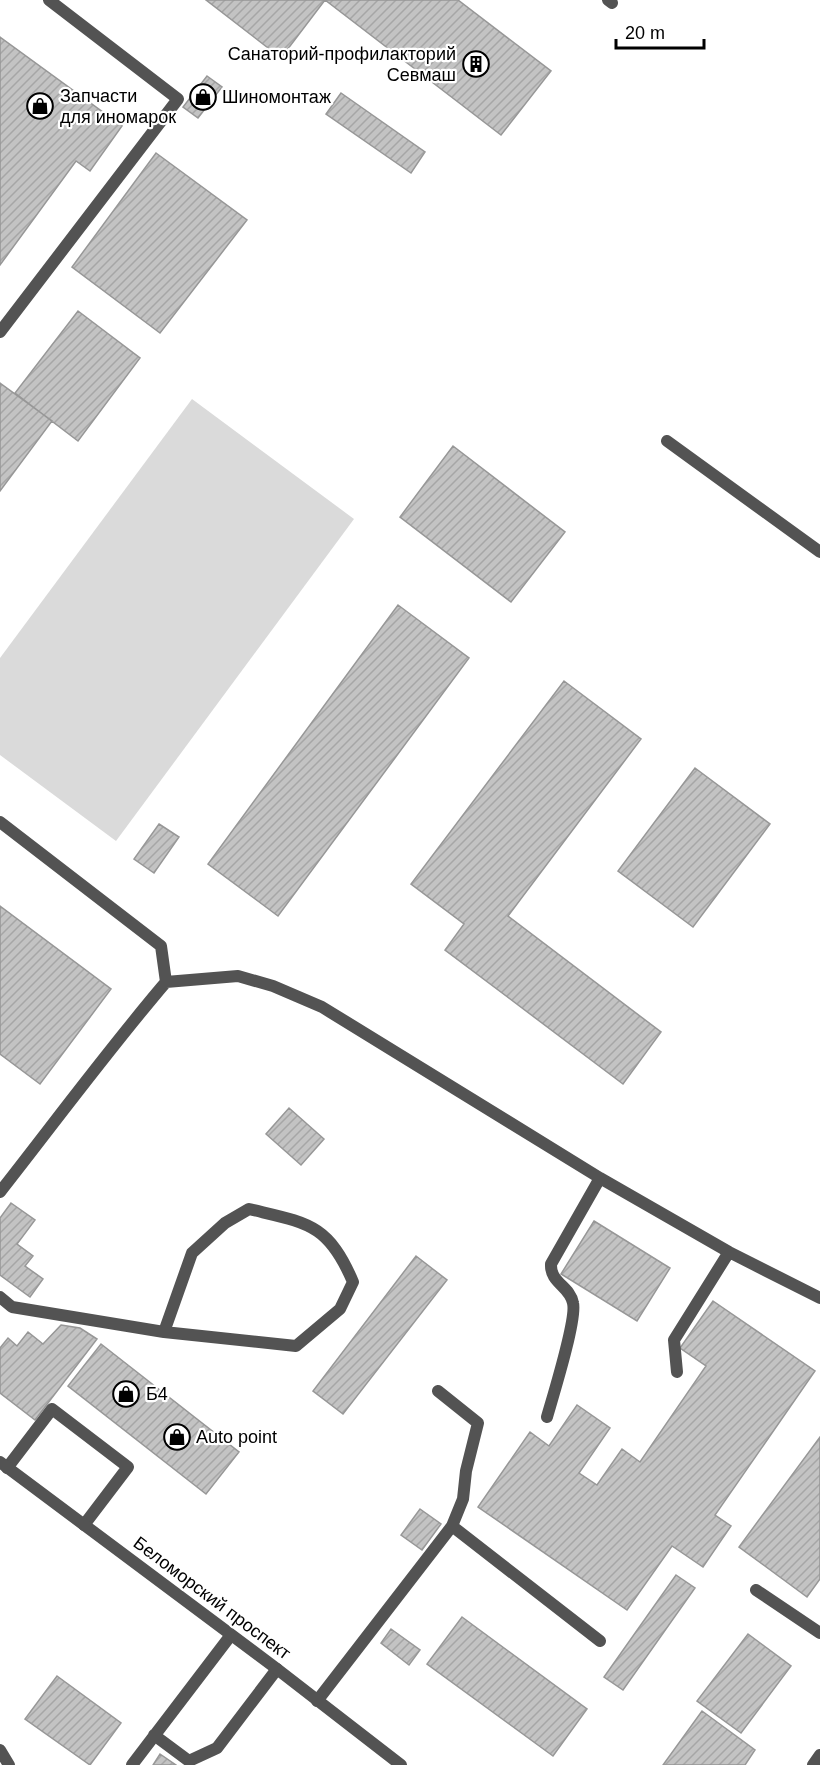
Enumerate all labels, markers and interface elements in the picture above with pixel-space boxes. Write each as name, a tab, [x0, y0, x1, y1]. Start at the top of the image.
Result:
scale bar	[616, 12, 704, 50]
text: 20 m	[625, 23, 665, 43]
place label: Санаторий-профилакторий Севмаш	[228, 44, 456, 85]
building icon: Санаторий-профилакторий Севмаш	[461, 49, 491, 79]
shop icon: Шиномонтаж	[188, 82, 218, 112]
place label: Запчасти для иномарок	[60, 86, 176, 127]
place label: Шиномонтаж	[222, 87, 331, 107]
shop icon: Запчасти для иномарок	[25, 91, 55, 121]
shop icon: Б4	[111, 1379, 141, 1409]
place label: Б4	[146, 1384, 168, 1404]
shop icon: Auto point	[162, 1422, 192, 1452]
place label: Auto point	[196, 1427, 277, 1447]
street label: Беломорский проспект	[130, 1532, 294, 1664]

